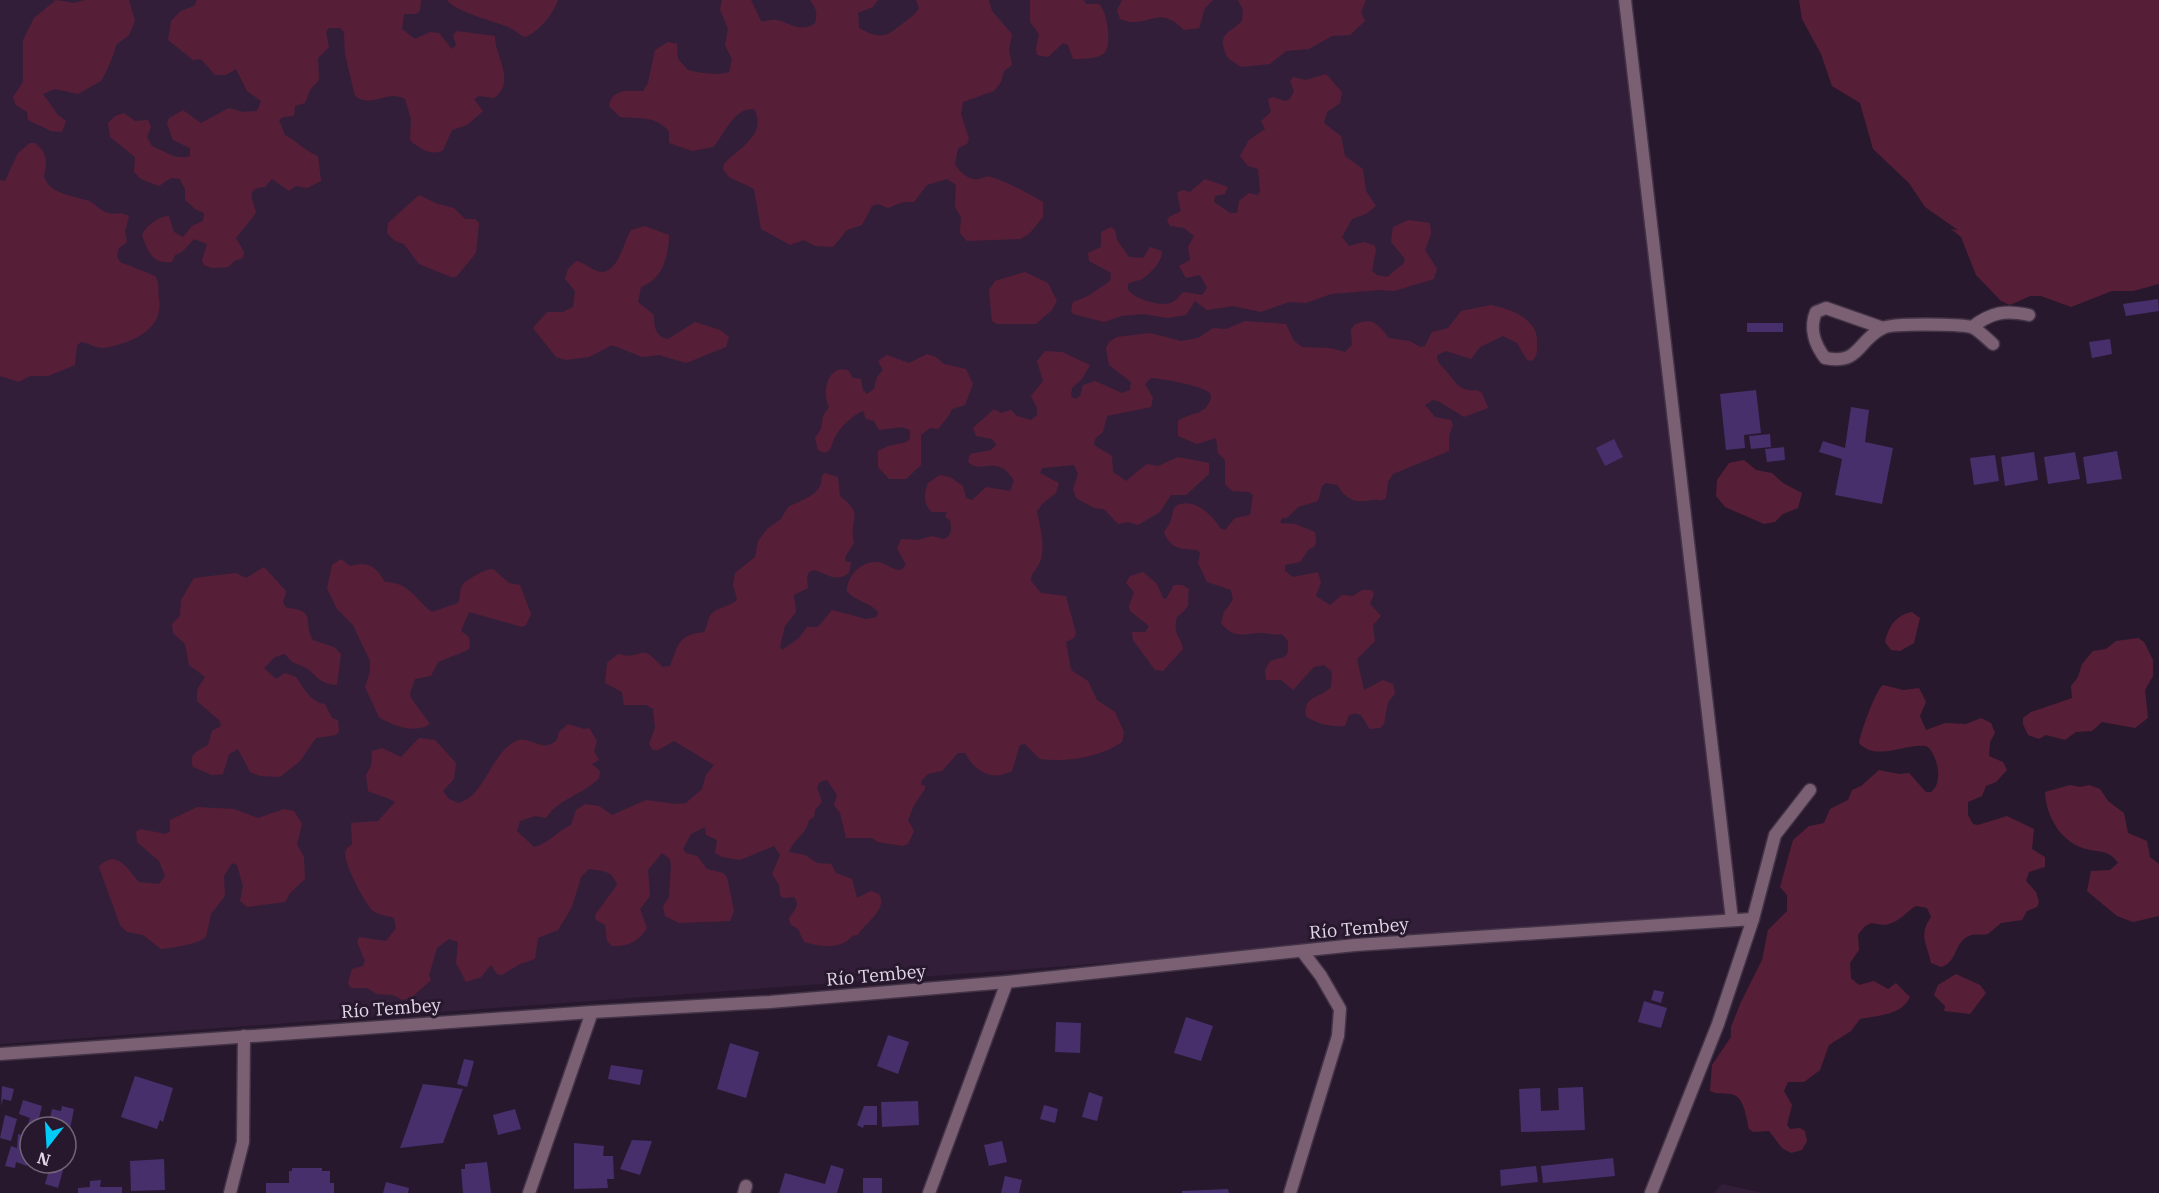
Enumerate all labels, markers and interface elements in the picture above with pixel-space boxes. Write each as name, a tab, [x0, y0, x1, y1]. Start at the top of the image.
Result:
street label: Río Tembey	[1308, 912, 1410, 944]
street label: Río Tembey	[825, 959, 927, 991]
street label: Río Tembey	[340, 993, 442, 1023]
north arrow	[18, 1115, 78, 1175]
text: N	[35, 1148, 53, 1171]

